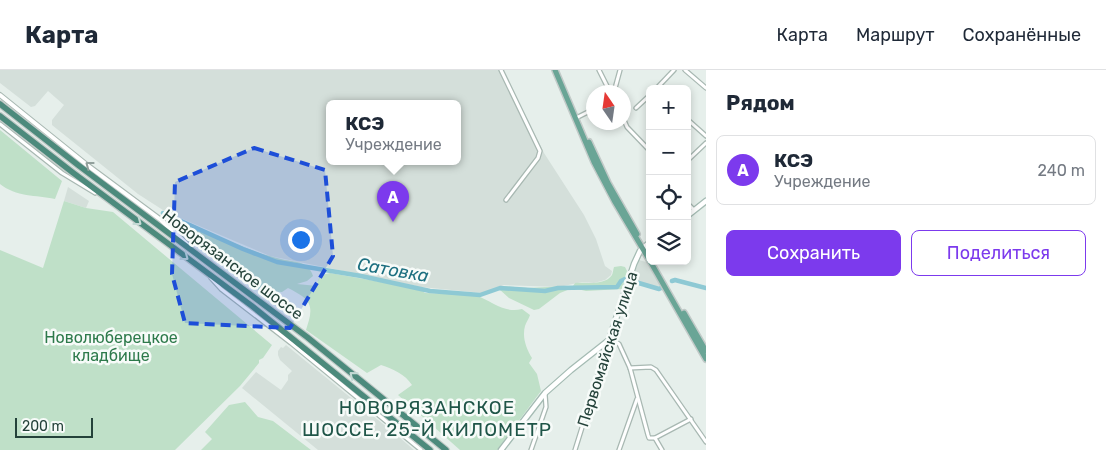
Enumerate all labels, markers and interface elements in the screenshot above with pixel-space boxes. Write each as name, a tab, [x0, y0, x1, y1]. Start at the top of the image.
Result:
text: Карта	[25, 21, 98, 49]
text: Карта	[777, 24, 828, 46]
text: Маршрут	[856, 24, 935, 46]
text: Сохранённые	[963, 24, 1081, 46]
north arrow	[586, 85, 631, 130]
map controls	[646, 85, 691, 265]
button: +	[646, 85, 691, 130]
text: Рядом	[726, 90, 795, 115]
popup	[326, 100, 461, 165]
text: КСЭ	[345, 112, 384, 135]
button: −	[646, 130, 691, 175]
text: Учреждение	[345, 135, 442, 154]
text: КСЭ	[774, 149, 813, 172]
text: A	[737, 161, 749, 180]
text: 240 m	[1038, 161, 1085, 180]
one-way arrow	[86, 163, 95, 171]
text: Учреждение	[774, 172, 871, 191]
button: locate	[646, 175, 691, 220]
pin: A	[377, 181, 409, 222]
street label: Новорязанское шоссе	[159, 205, 307, 324]
one-way arrow	[132, 216, 141, 224]
button: layers	[646, 220, 691, 265]
your location	[288, 227, 314, 253]
button: Сохранить	[726, 230, 901, 276]
button: Поделиться	[911, 230, 1086, 276]
one-way arrow	[179, 251, 189, 260]
water label: Сатовка	[356, 253, 431, 287]
street label: Первомайская улица	[573, 269, 642, 429]
park label: Новолюберецкое кладбище	[44, 328, 178, 365]
one-way arrow	[350, 372, 359, 381]
district label: НОВОРЯЗАНСКОЕ ШОССЕ, 25-Й КИЛОМЕТР	[302, 396, 552, 441]
scale bar	[15, 415, 92, 438]
text: 200 m	[22, 418, 64, 435]

